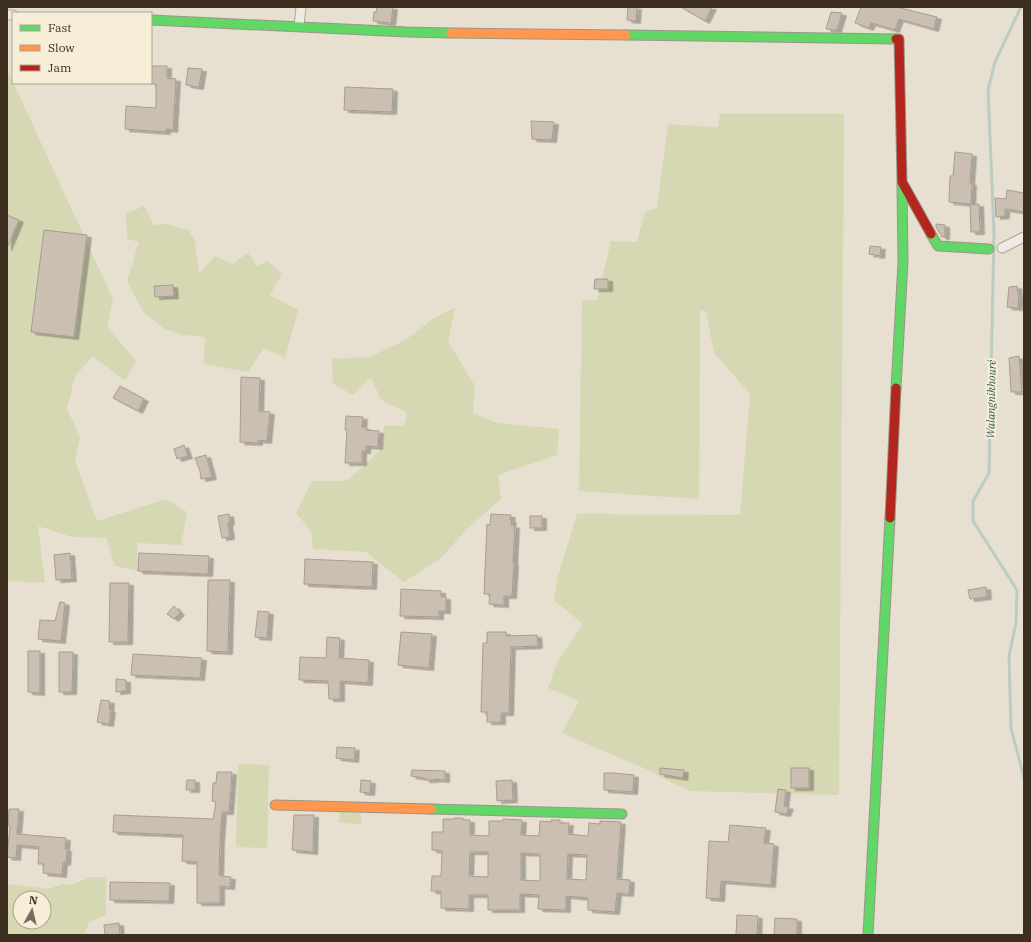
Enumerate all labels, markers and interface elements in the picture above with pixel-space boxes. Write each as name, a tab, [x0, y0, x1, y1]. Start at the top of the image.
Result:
legend	[12, 12, 152, 84]
text: Fast	[48, 20, 72, 35]
text: Slow	[48, 40, 75, 55]
text: Jam	[48, 60, 72, 75]
water label: Walangnikhouré	[983, 358, 999, 438]
north arrow	[12, 890, 52, 930]
text: N	[28, 893, 39, 908]

